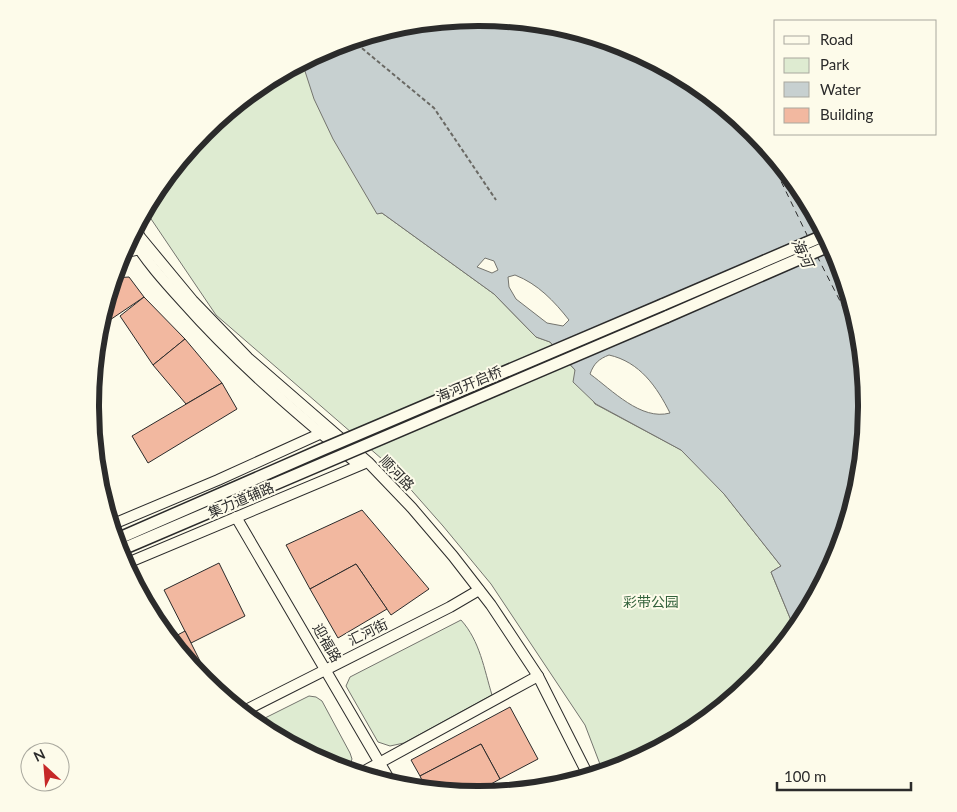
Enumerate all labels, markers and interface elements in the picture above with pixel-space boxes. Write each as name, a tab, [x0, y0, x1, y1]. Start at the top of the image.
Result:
legend	[774, 20, 937, 135]
text: Road	[820, 30, 853, 48]
text: Park	[820, 55, 850, 73]
text: Water	[820, 80, 861, 98]
text: Building	[820, 105, 873, 123]
water label: 海河	[788, 235, 819, 273]
street label: 海河开启桥	[433, 362, 504, 405]
street label: 顺河路	[377, 452, 418, 494]
street label: 集力道辅路	[205, 478, 276, 521]
park label: 彩带公园	[623, 593, 679, 610]
street label: 汇河街	[345, 615, 390, 648]
street label: 迎福路	[310, 620, 345, 665]
north arrow	[20, 742, 70, 792]
text: N	[31, 745, 48, 765]
scale bar	[777, 760, 911, 792]
text: 100 m	[784, 767, 826, 785]

